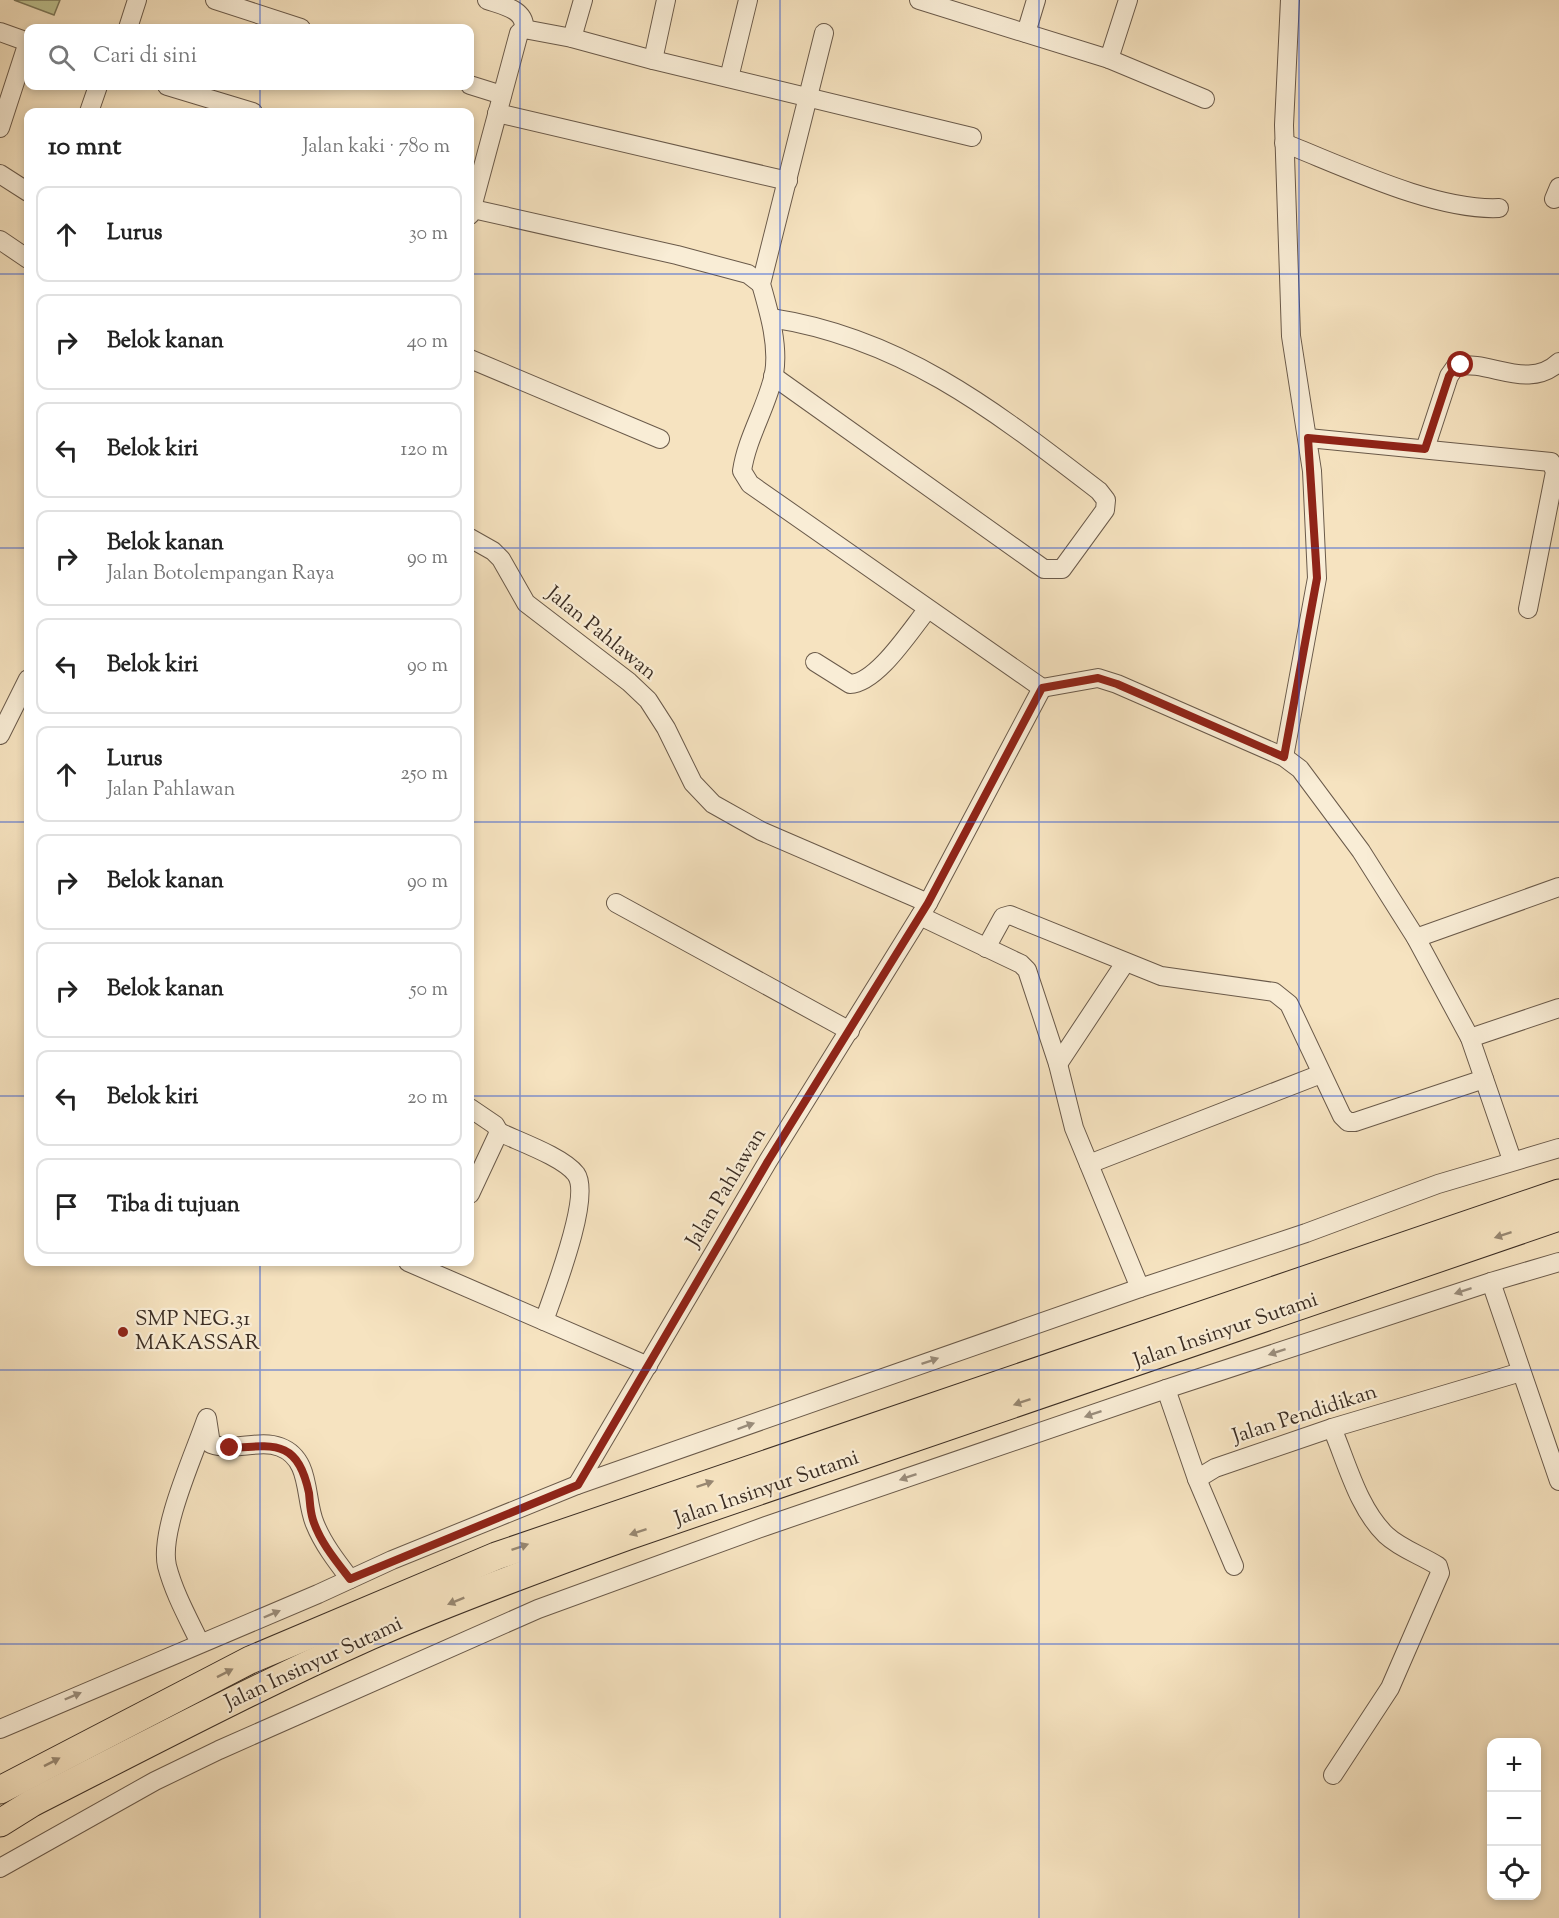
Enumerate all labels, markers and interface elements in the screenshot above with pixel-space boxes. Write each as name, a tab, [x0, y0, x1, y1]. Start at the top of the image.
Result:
search box	[24, 24, 474, 90]
icon: search	[45, 41, 78, 74]
text: Cari di sini	[93, 41, 197, 73]
text: 10 mnt	[48, 129, 121, 166]
text: Jalan kaki · 780 m	[302, 133, 450, 162]
icon: ahead	[50, 218, 83, 251]
text: Lurus	[107, 218, 163, 250]
text: 30 m	[409, 220, 448, 249]
icon: right	[50, 326, 83, 359]
text: Belok kanan	[107, 326, 224, 358]
text: 40 m	[407, 328, 448, 357]
route start	[1447, 351, 1473, 377]
icon: left	[50, 434, 83, 467]
text: Belok kiri	[107, 434, 198, 466]
text: 120 m	[400, 436, 448, 465]
text: Belok kanan	[107, 528, 224, 560]
icon: right	[50, 542, 83, 575]
text: 90 m	[407, 544, 448, 573]
text: Jalan Botolempangan Raya	[107, 560, 335, 589]
street label: Jalan Pahlawan	[538, 579, 663, 688]
icon: left	[50, 650, 83, 683]
text: Belok kiri	[107, 650, 198, 682]
text: 90 m	[407, 652, 448, 681]
text: Lurus	[107, 744, 163, 776]
icon: ahead	[50, 758, 83, 791]
text: 250 m	[400, 760, 448, 789]
text: Jalan Pahlawan	[107, 776, 235, 805]
icon: right	[50, 866, 83, 899]
text: Belok kanan	[107, 866, 224, 898]
text: 90 m	[407, 868, 448, 897]
icon: right	[50, 974, 83, 1007]
text: Belok kanan	[107, 974, 224, 1006]
text: 50 m	[410, 976, 448, 1005]
icon: left	[50, 1082, 83, 1115]
text: Belok kiri	[107, 1082, 198, 1114]
text: 20 m	[407, 1084, 448, 1113]
street label: Jalan Pahlawan	[679, 1122, 775, 1254]
icon: arrive	[50, 1190, 83, 1223]
text: Tiba di tujuan	[107, 1190, 240, 1222]
one-way arrow	[1494, 1230, 1512, 1240]
street label: Jalan Insinyur Sutami	[1129, 1285, 1322, 1377]
one-way arrow	[1454, 1287, 1472, 1296]
place label: SMP NEG.31 MAKASSAR	[135, 1305, 260, 1359]
marker: SMP NEG.31 MAKASSAR	[116, 1325, 130, 1339]
one-way arrow	[1268, 1348, 1286, 1357]
one-way arrow	[921, 1356, 939, 1365]
street label: Jalan Pendidikan	[1228, 1378, 1381, 1453]
one-way arrow	[1012, 1397, 1030, 1407]
one-way arrow	[1083, 1409, 1101, 1419]
one-way arrow	[737, 1421, 755, 1430]
route end	[216, 1434, 242, 1460]
street label: Jalan Insinyur Sutami	[670, 1443, 863, 1535]
one-way arrow	[899, 1473, 917, 1483]
one-way arrow	[696, 1478, 714, 1488]
one-way arrow	[629, 1528, 647, 1538]
one-way arrow	[511, 1542, 529, 1552]
one-way arrow	[446, 1596, 464, 1606]
one-way arrow	[263, 1609, 281, 1618]
street label: Jalan Insinyur Sutami	[219, 1610, 408, 1719]
one-way arrow	[217, 1668, 234, 1678]
one-way arrow	[64, 1692, 81, 1701]
map controls	[1487, 1738, 1541, 1900]
button: +	[1487, 1738, 1541, 1792]
one-way arrow	[43, 1757, 60, 1767]
button: −	[1487, 1792, 1541, 1846]
button: locate	[1487, 1846, 1541, 1900]

